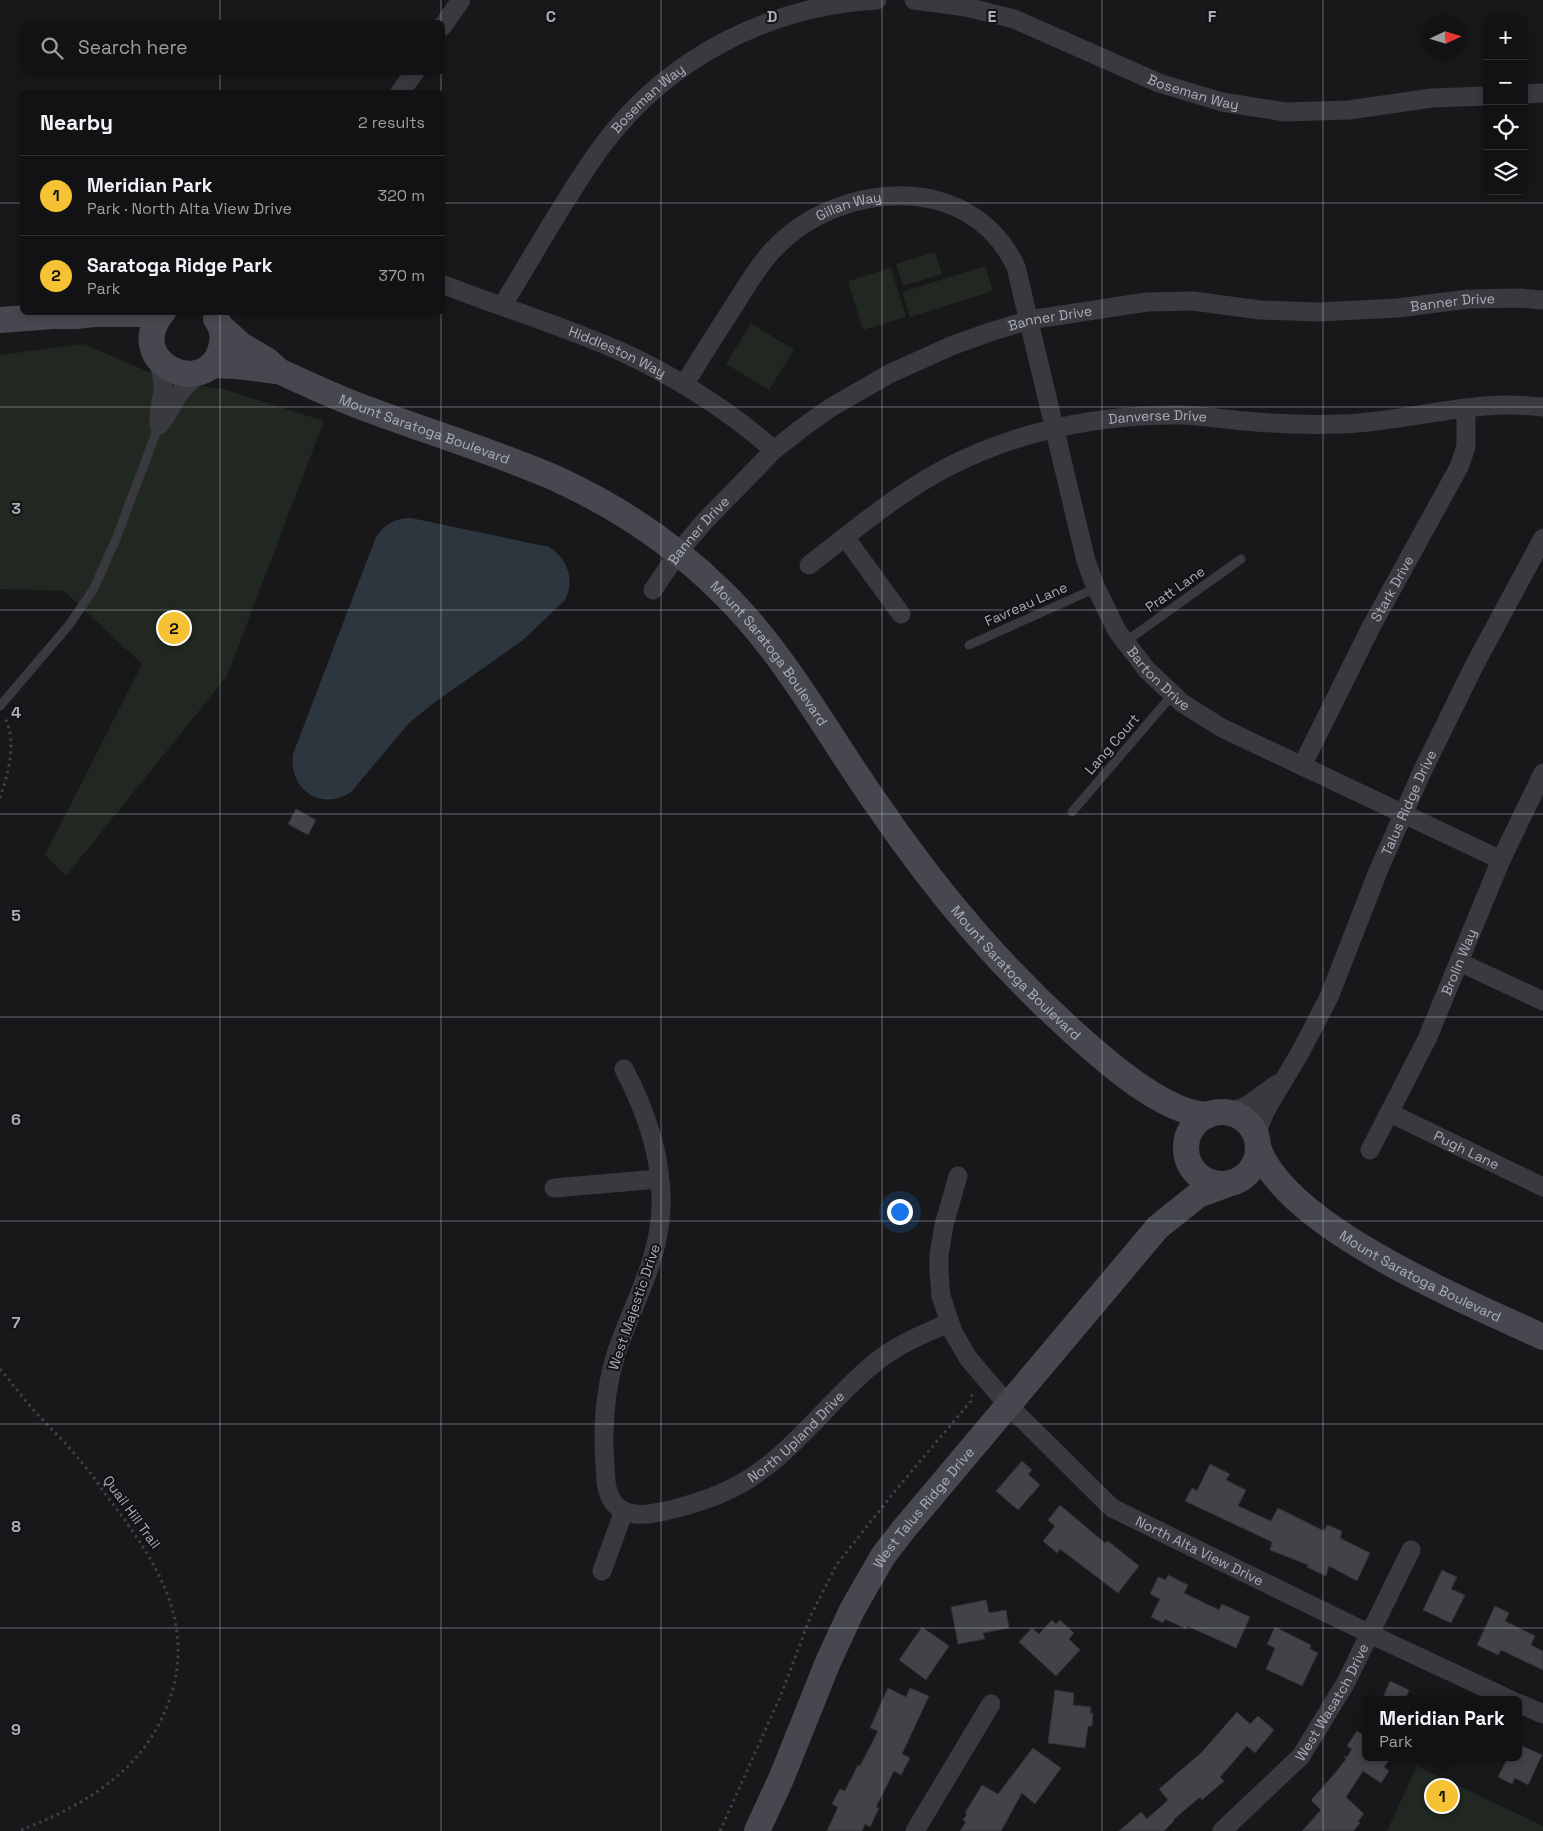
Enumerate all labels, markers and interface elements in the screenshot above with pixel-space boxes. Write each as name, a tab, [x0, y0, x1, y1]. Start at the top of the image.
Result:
text: C	[546, 6, 556, 27]
text: D	[767, 6, 777, 27]
text: E	[988, 6, 997, 27]
text: F	[1208, 6, 1217, 27]
north arrow	[1423, 15, 1468, 60]
map controls	[1483, 15, 1528, 195]
button: +	[1483, 15, 1528, 60]
search box	[20, 20, 445, 75]
icon: search	[38, 34, 66, 62]
text: Search here	[78, 35, 188, 60]
street label: Boseman Way	[607, 60, 688, 137]
button: −	[1483, 60, 1528, 105]
street label: Boseman Way	[1145, 70, 1240, 114]
button: locate	[1483, 105, 1528, 150]
text: Nearby	[40, 109, 113, 136]
text: 2 results	[358, 112, 425, 133]
button: layers	[1483, 150, 1528, 195]
text: Meridian Park	[87, 173, 213, 198]
text: 1	[52, 185, 60, 206]
text: 320 m	[378, 185, 425, 206]
street label: Gillan Way	[812, 188, 883, 225]
text: Park · North Alta View Drive	[87, 198, 292, 219]
text: Saratoga Ridge Park	[87, 253, 273, 278]
text: 2	[51, 265, 61, 286]
text: 370 m	[378, 265, 425, 286]
text: Park	[87, 278, 120, 299]
street label: Banner Drive	[1409, 289, 1495, 315]
street label: Banner Drive	[1006, 301, 1093, 335]
street label: Hiddleston Way	[566, 322, 669, 382]
street label: Mount Saratoga Boulevard	[337, 390, 512, 468]
street label: Danverse Drive	[1107, 406, 1208, 428]
street label: Banner Drive	[664, 492, 733, 568]
text: 3	[11, 498, 21, 519]
street label: Stark Drive	[1367, 552, 1418, 625]
street label: Pratt Lane	[1142, 562, 1208, 616]
street label: Mount Saratoga Boulevard	[707, 577, 832, 729]
street label: Favreau Lane	[982, 578, 1070, 630]
pin: 2	[158, 609, 190, 647]
street label: Barton Drive	[1123, 643, 1193, 715]
text: 4	[11, 702, 21, 723]
street label: Lang Court	[1081, 710, 1143, 778]
street label: Talus Ridge Drive	[1377, 747, 1440, 858]
street label: Mount Saratoga Boulevard	[947, 902, 1085, 1044]
text: 5	[11, 905, 21, 926]
street label: Brolin Way	[1437, 926, 1481, 998]
text: 6	[11, 1109, 21, 1130]
street label: Pugh Lane	[1431, 1126, 1502, 1174]
your location	[887, 1199, 913, 1225]
street label: Mount Saratoga Boulevard	[1336, 1226, 1504, 1326]
street label: West Majestic Drive	[604, 1242, 664, 1372]
text: 7	[12, 1312, 21, 1333]
street label: North Upland Drive	[744, 1387, 848, 1486]
street label: West Talus Ridge Drive	[869, 1443, 978, 1571]
street label: Quail Hill Trail	[99, 1472, 165, 1552]
street label: North Alta View Drive	[1133, 1512, 1267, 1590]
text: 8	[11, 1516, 21, 1537]
street label: West Wasatch Drive	[1291, 1640, 1373, 1764]
popup	[1362, 1696, 1522, 1761]
text: Meridian Park	[1379, 1706, 1505, 1731]
text: 9	[11, 1719, 21, 1740]
text: Park	[1379, 1731, 1413, 1752]
pin: 1	[1426, 1777, 1458, 1815]

